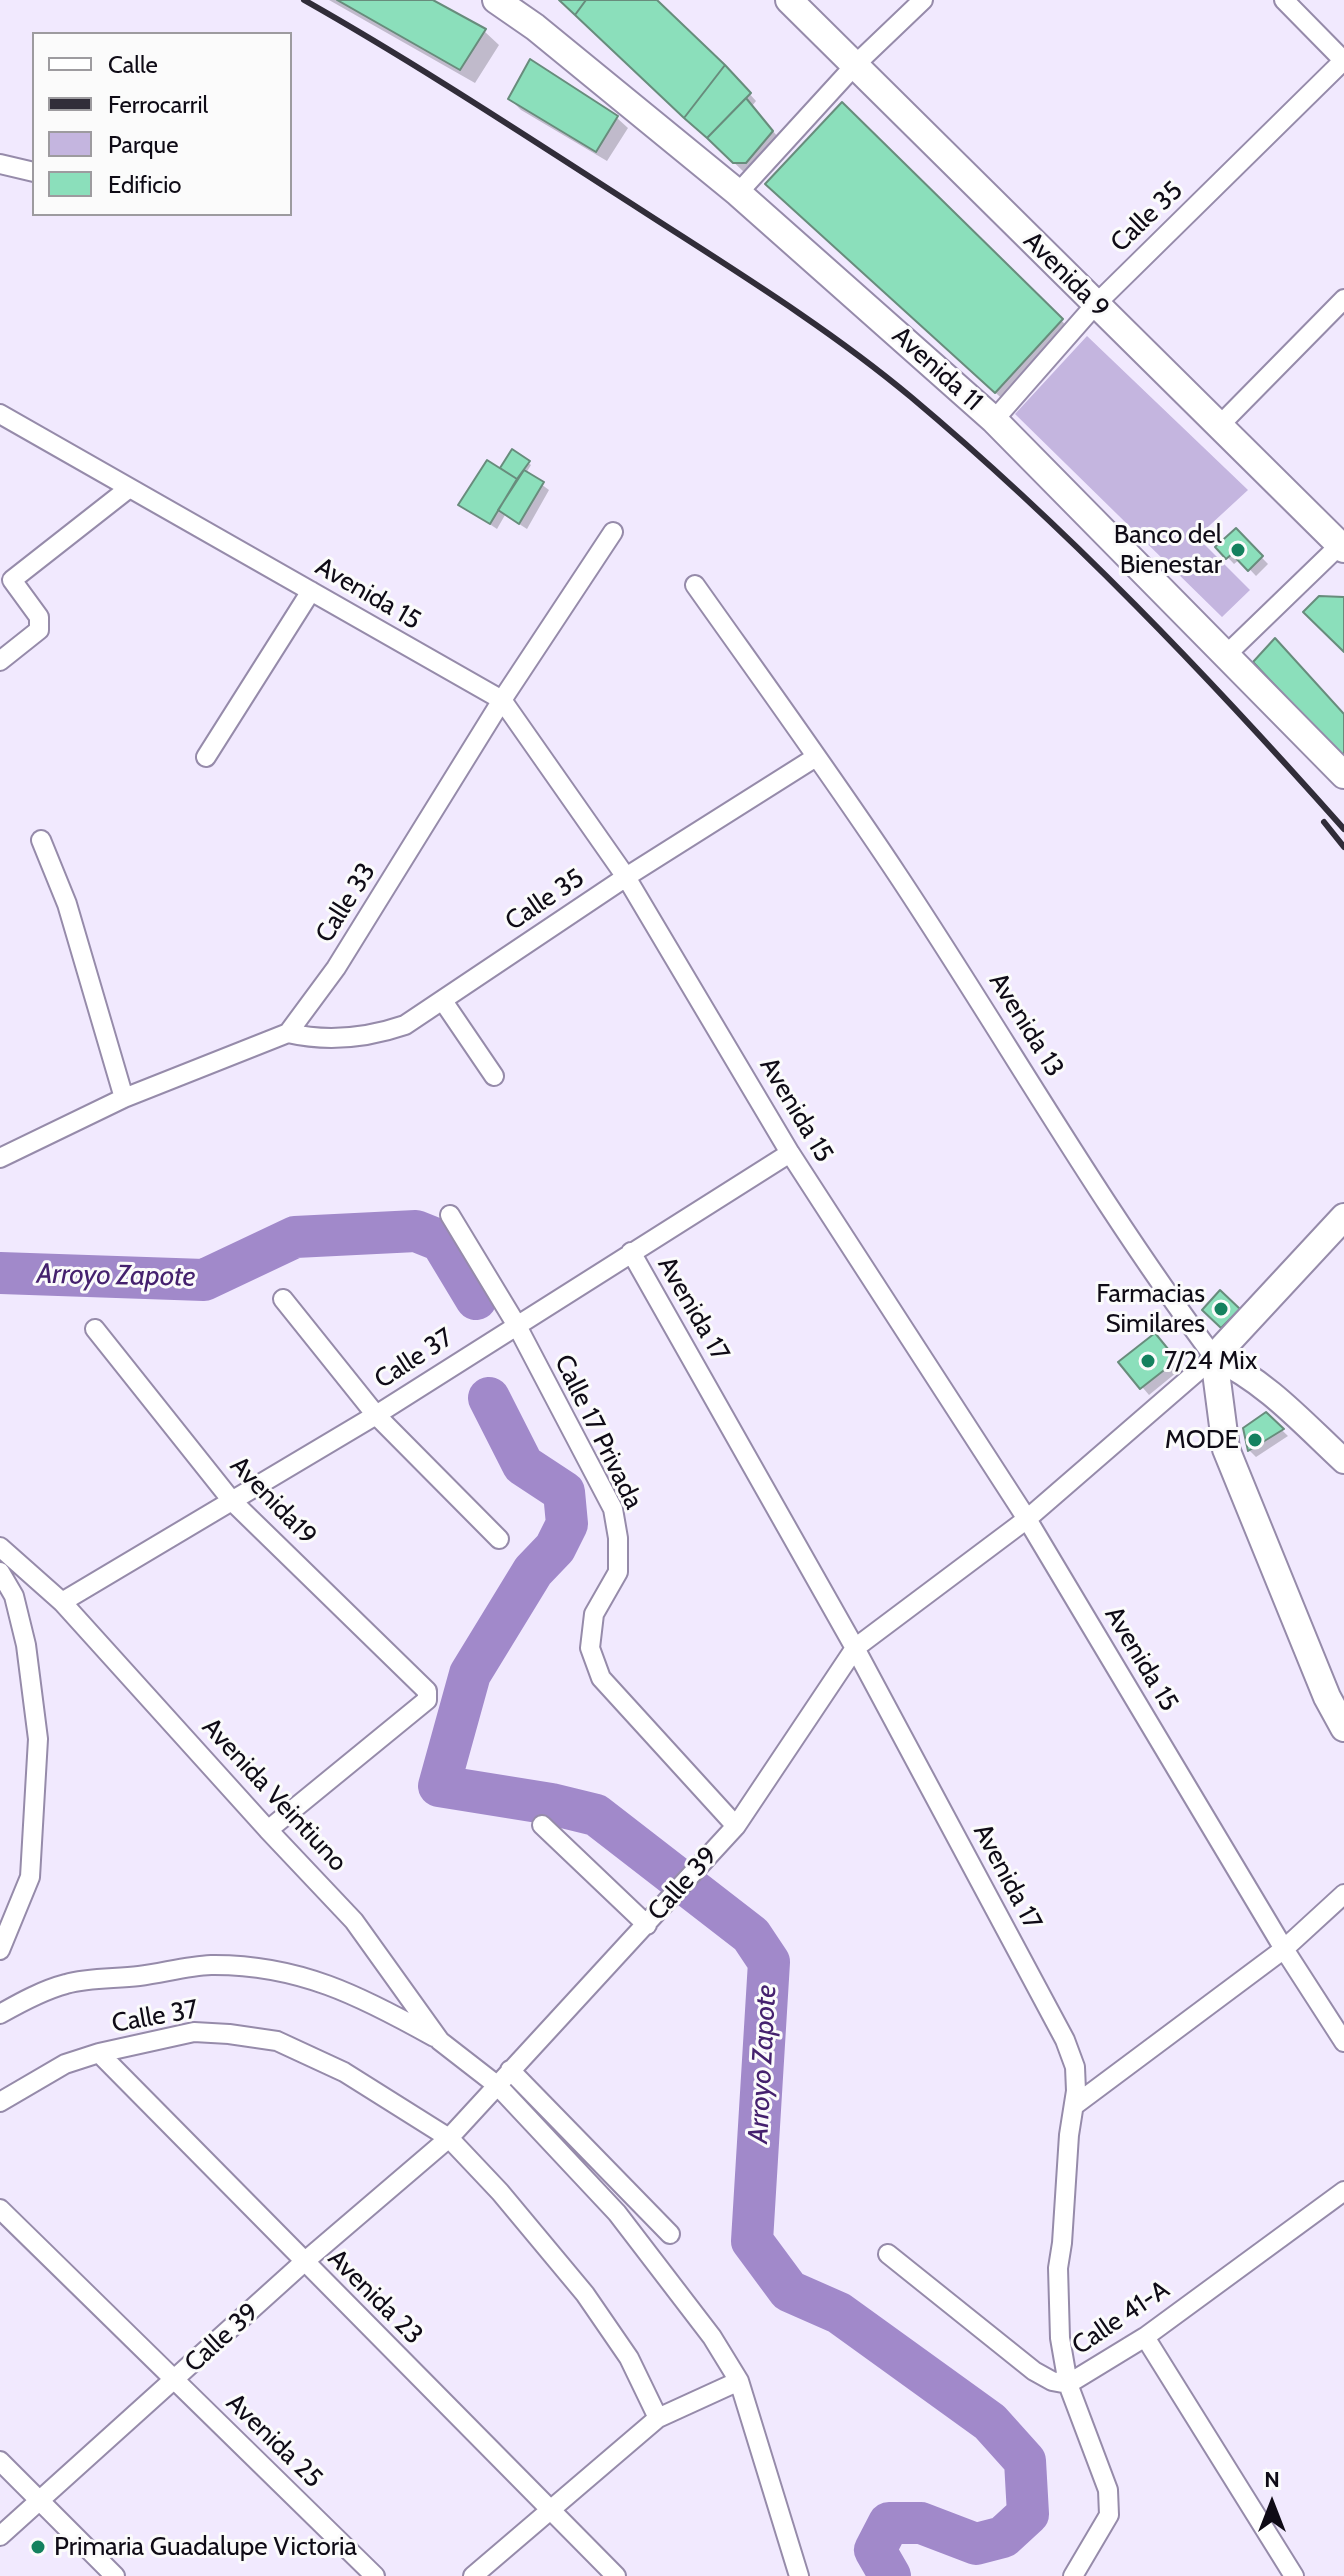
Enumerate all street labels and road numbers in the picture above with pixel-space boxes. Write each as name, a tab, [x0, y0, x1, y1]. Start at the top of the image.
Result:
street label: Calle 35	[1105, 175, 1189, 259]
street label: Avenida 9	[1017, 226, 1115, 324]
street label: Avenida 11	[885, 320, 989, 418]
street label: Avenida 15	[310, 551, 426, 637]
street label: Calle 33	[309, 857, 383, 949]
street label: Calle 35	[500, 862, 590, 938]
street label: Avenida 13	[982, 967, 1070, 1083]
street label: Avenida 15	[753, 1052, 839, 1168]
street label: Avenida 17	[651, 1251, 735, 1367]
street label: Calle 37	[369, 1322, 459, 1396]
street label: Calle 17 Privada	[547, 1350, 649, 1514]
street label: Avenida19	[223, 1450, 323, 1552]
street label: Avenida 15	[1098, 1601, 1184, 1717]
street label: Avenida Veintiuno	[195, 1712, 353, 1878]
street label: Avenida 17	[966, 1819, 1048, 1935]
street label: Calle 39	[642, 1841, 724, 1927]
street label: Calle 37	[109, 1994, 201, 2040]
street label: Avenida 23	[321, 2243, 429, 2351]
street label: Calle 41-A	[1067, 2274, 1175, 2362]
street label: Calle 39	[179, 2297, 265, 2379]
street label: Avenida 25	[219, 2388, 329, 2494]

